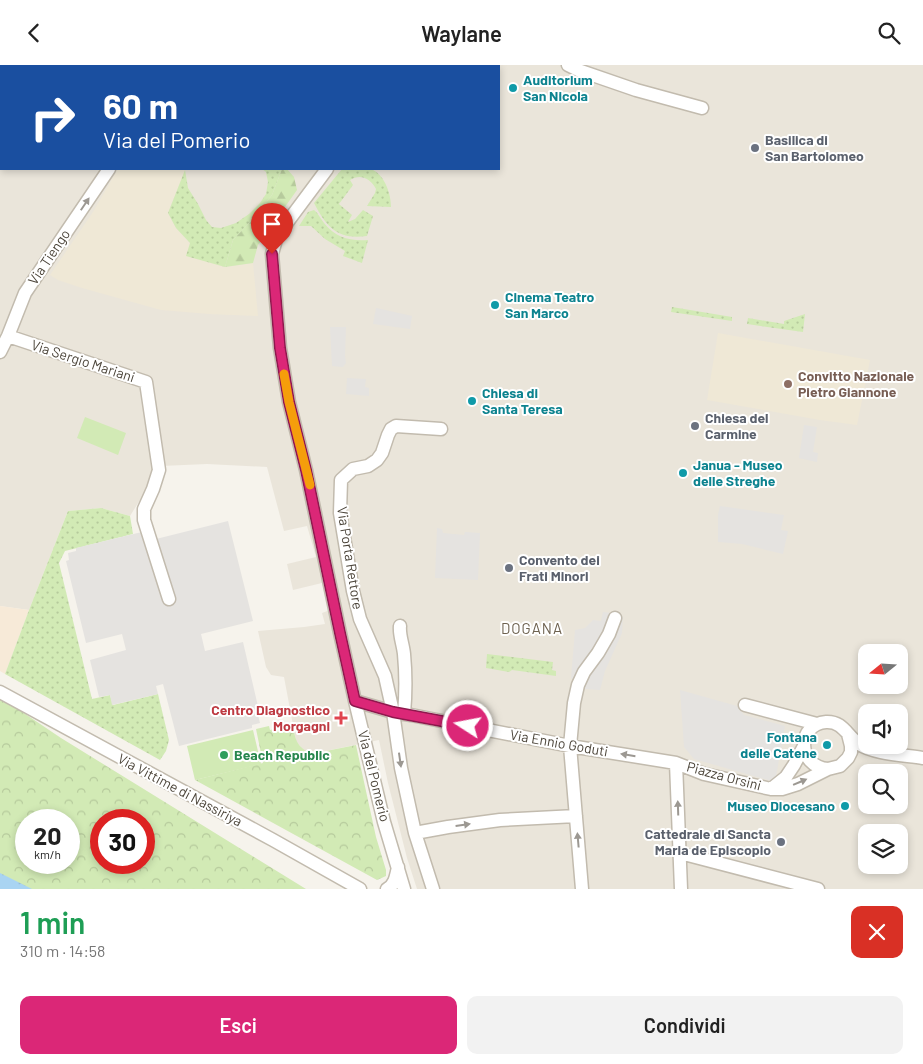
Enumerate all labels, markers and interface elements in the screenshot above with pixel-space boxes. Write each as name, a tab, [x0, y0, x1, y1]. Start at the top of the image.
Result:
icon: back	[20, 19, 48, 47]
icon: search	[875, 19, 903, 47]
text: Waylane	[421, 20, 502, 46]
place label: Auditorium San Nicola	[523, 71, 593, 104]
marker: Auditorium San Nicola	[507, 82, 519, 94]
text: 60 m	[103, 84, 178, 126]
icon: right	[20, 85, 85, 150]
text: Via del Pomerio	[103, 126, 250, 152]
place label: Basilica di San Bartolomeo	[765, 131, 864, 164]
marker: Basilica di San Bartolomeo	[749, 142, 761, 154]
one-way arrow	[80, 197, 90, 211]
pin	[251, 203, 293, 254]
icon: arrive	[258, 210, 286, 238]
street label: Via Tiengo	[24, 226, 73, 288]
place label: Cinema Teatro San Marco	[505, 288, 595, 321]
marker: Cinema Teatro San Marco	[489, 299, 501, 311]
street label: Via Sergio Mariani	[29, 336, 137, 385]
place label: Convitto Nazionale Pietro Giannone	[798, 367, 915, 400]
marker: Convitto Nazionale Pietro Giannone	[782, 378, 794, 390]
place label: Chiesa di Santa Teresa	[482, 384, 563, 417]
marker: Chiesa di Santa Teresa	[466, 395, 478, 407]
place label: Chiesa del Carmine	[705, 409, 769, 442]
marker: Chiesa del Carmine	[689, 420, 701, 432]
place label: Janua - Museo delle Streghe	[693, 456, 783, 489]
marker: Janua - Museo delle Streghe	[677, 467, 689, 479]
street label: Via Porta Rettore	[334, 505, 367, 611]
place label: Convento dei Frati Minori	[519, 551, 600, 584]
marker: Convento dei Frati Minori	[503, 562, 515, 574]
district label: DOGANA	[501, 619, 563, 637]
north arrow	[858, 644, 908, 694]
map controls	[858, 644, 908, 874]
position arrow	[441, 699, 493, 751]
place label: Centro Diagnostico Morgagni	[211, 701, 330, 734]
button: sound	[858, 704, 908, 754]
marker: Centro Diagnostico Morgagni	[334, 711, 348, 725]
street label: Via Ennio Goduti	[509, 726, 609, 760]
street label: Via del Pomerio	[355, 728, 394, 823]
place label: Fontana delle Catene	[740, 728, 817, 761]
marker: Fontana delle Catene	[821, 739, 833, 751]
place label: Beach Republic	[234, 746, 330, 763]
marker: Beach Republic	[218, 749, 230, 761]
street label: Via Vittime di Nassiriya	[115, 750, 245, 830]
one-way arrow	[620, 751, 636, 759]
one-way arrow	[396, 752, 404, 768]
street label: Piazza Orsini	[685, 757, 763, 794]
button: search	[858, 764, 908, 814]
one-way arrow	[793, 778, 808, 786]
place label: Museo Diocesano	[727, 797, 835, 814]
one-way arrow	[674, 800, 682, 816]
marker: Museo Diocesano	[839, 800, 851, 812]
speed limit sign: 30	[90, 809, 155, 874]
text: 20	[33, 820, 62, 850]
one-way arrow	[455, 821, 471, 829]
button: layers	[858, 824, 908, 874]
place label: Cattedrale di Sancta Maria de Episcopio	[645, 825, 771, 858]
one-way arrow	[574, 832, 582, 848]
marker: Cattedrale di Sancta Maria de Episcopio	[775, 836, 787, 848]
text: km/h	[34, 847, 61, 861]
text: 1 min	[20, 904, 85, 940]
button: close	[851, 906, 903, 958]
text: 310 m · 14:58	[20, 941, 105, 960]
button: Esci	[20, 996, 457, 1054]
button: Condividi	[467, 996, 903, 1054]

